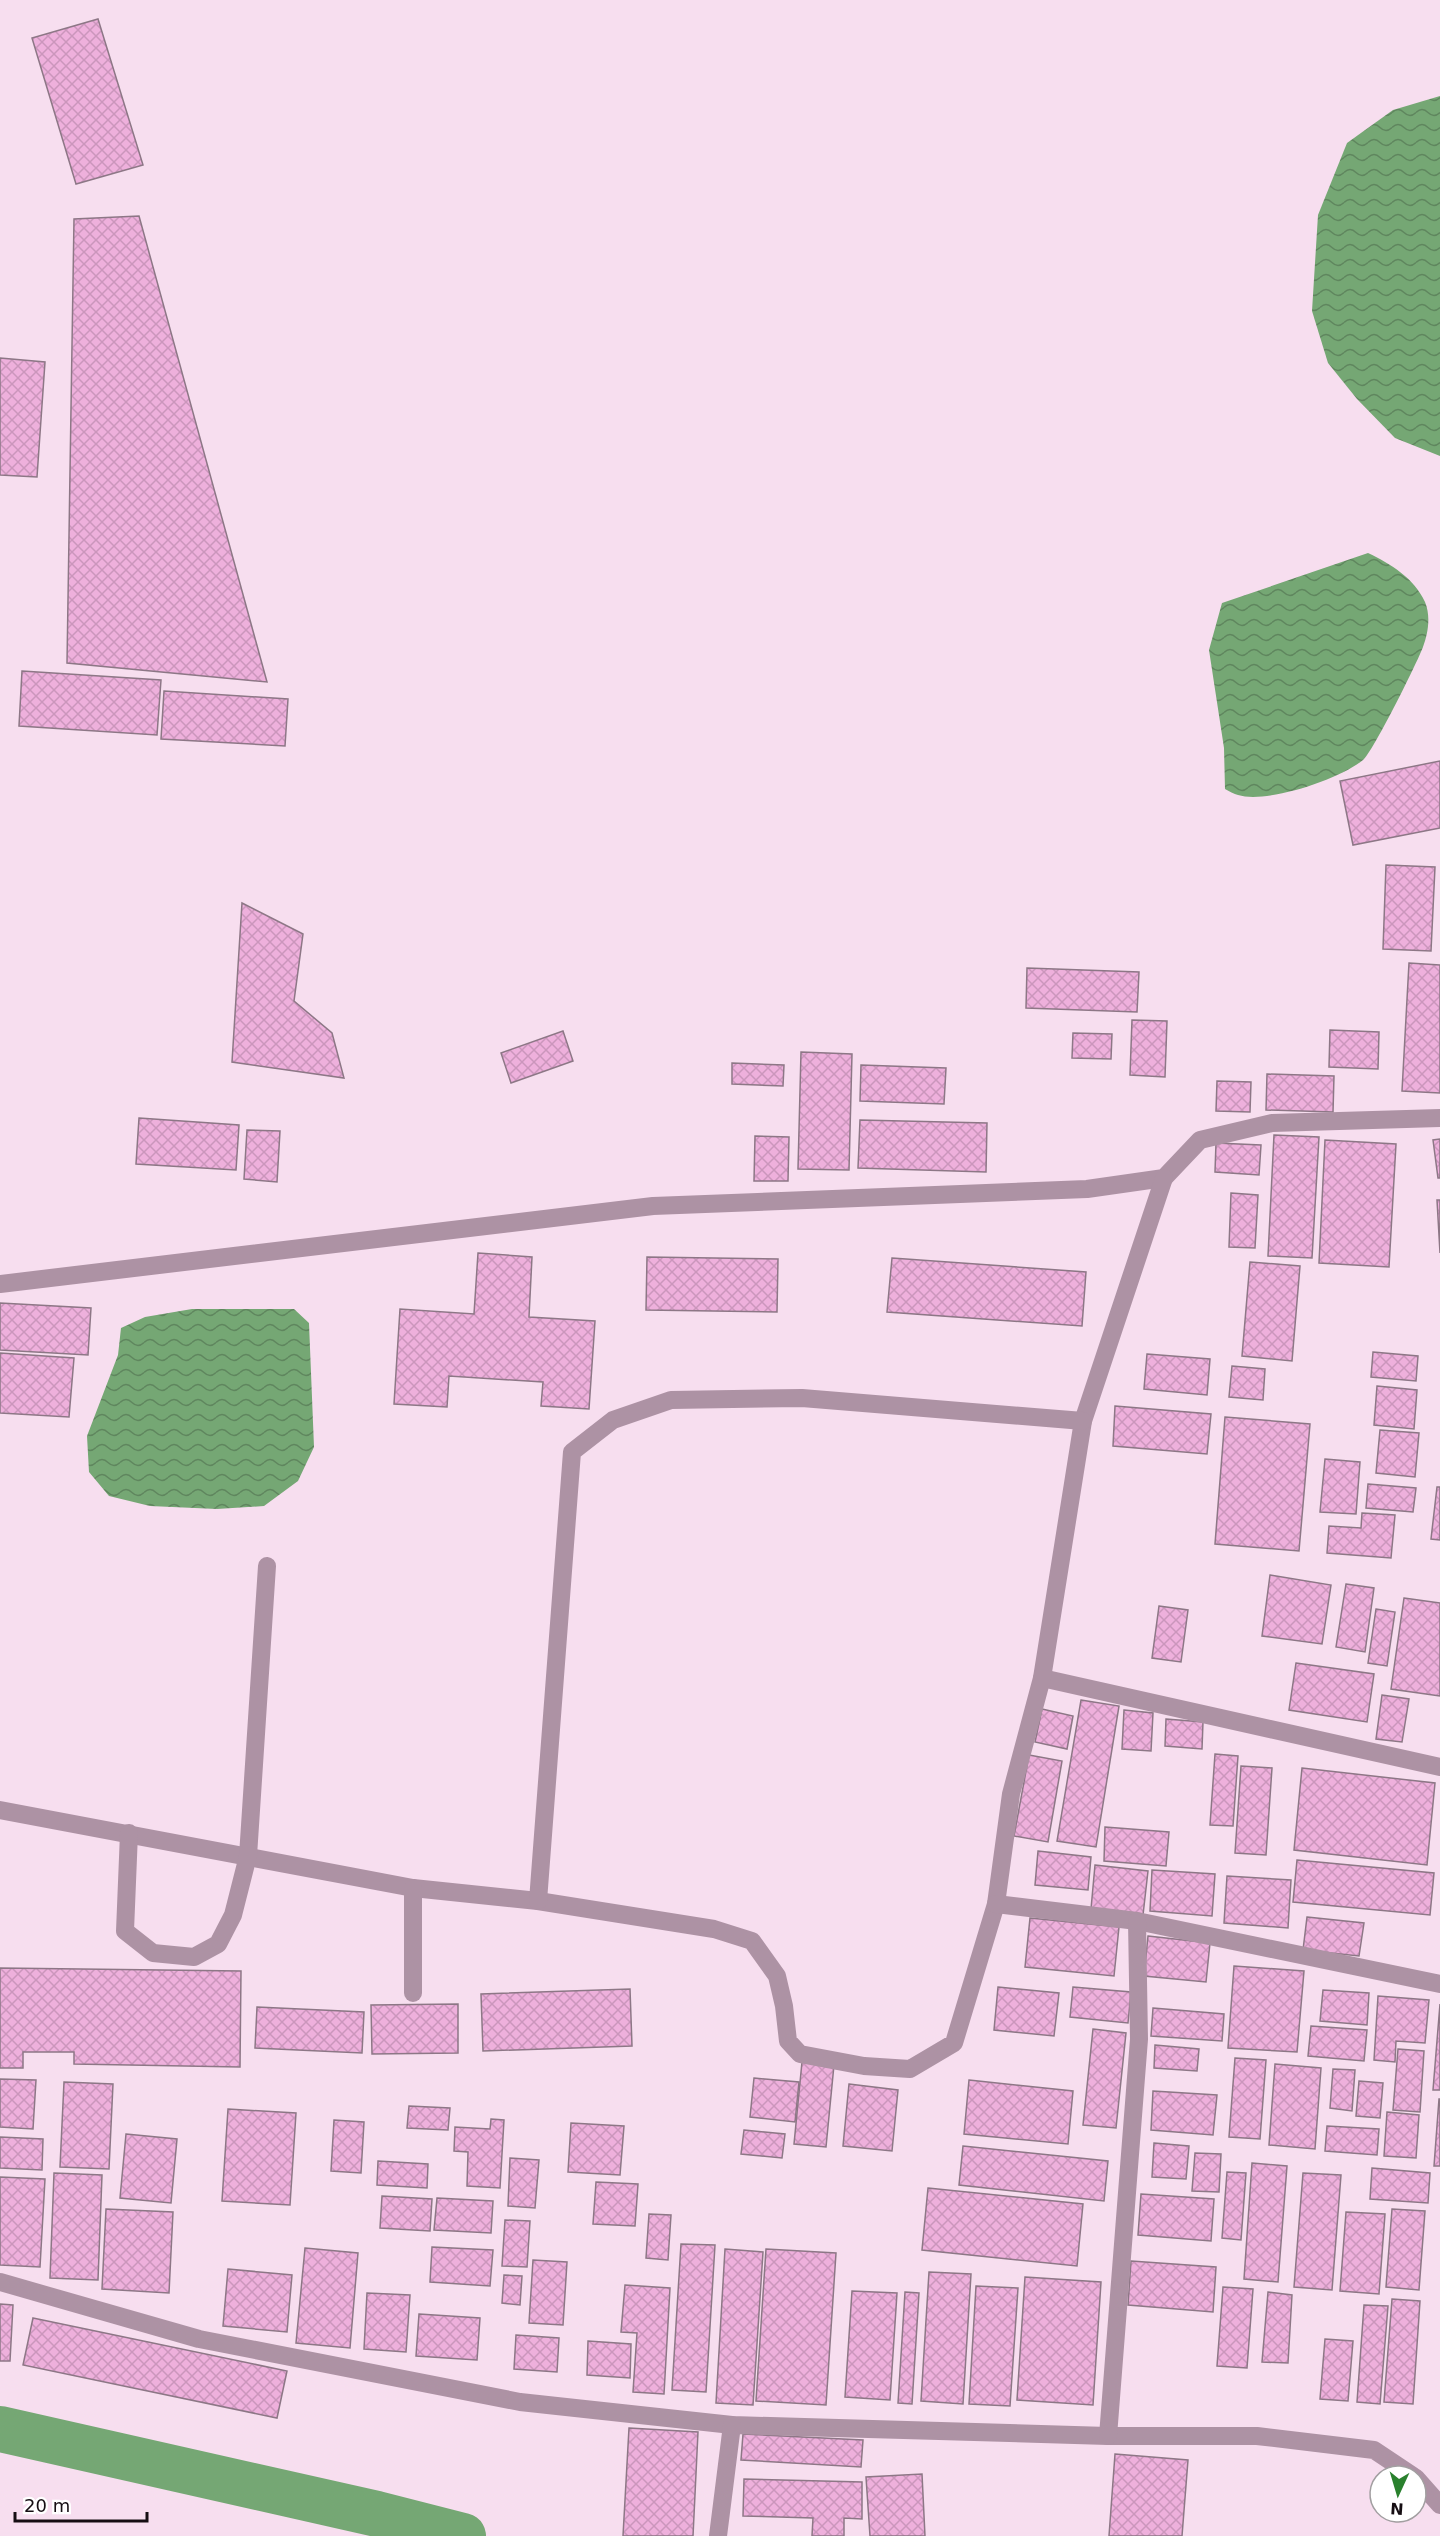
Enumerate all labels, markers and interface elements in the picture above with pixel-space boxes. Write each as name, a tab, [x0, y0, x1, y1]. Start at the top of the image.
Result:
north arrow	[1368, 2464, 1428, 2524]
scale bar	[15, 2485, 147, 2523]
text: 20 m	[24, 2495, 70, 2516]
text: N	[1390, 2499, 1404, 2518]

